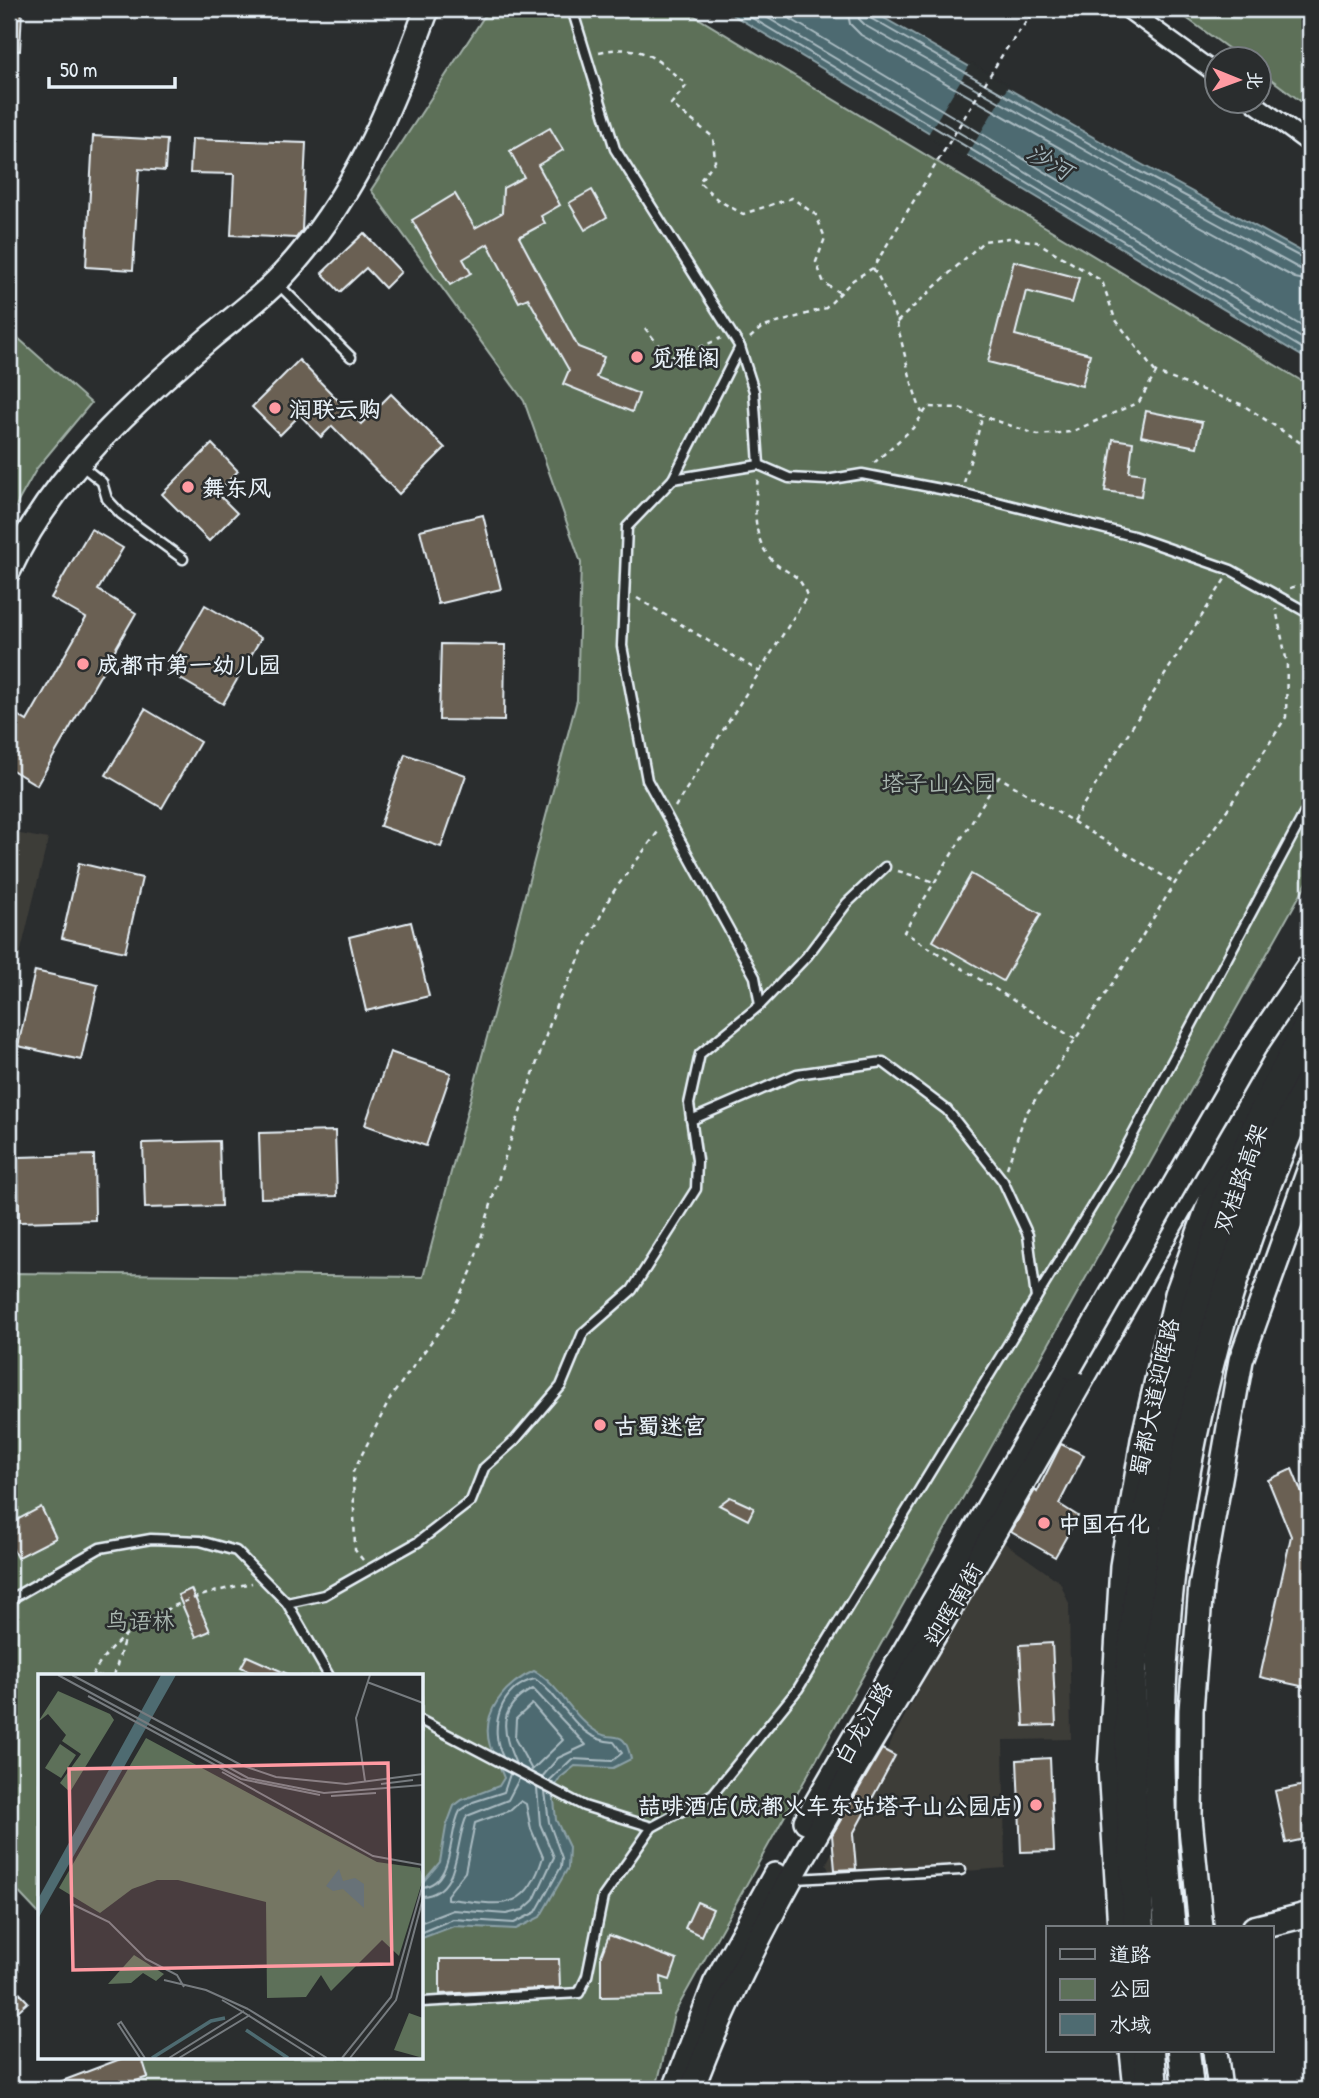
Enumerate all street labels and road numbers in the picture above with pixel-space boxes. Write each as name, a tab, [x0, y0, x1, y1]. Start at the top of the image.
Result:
street label: 双桂路高架	[1206, 1119, 1274, 1237]
street label: 蜀都大道迎晖路	[1122, 1315, 1186, 1479]
street label: 迎晖南街	[917, 1556, 989, 1652]
street label: 白龙江路	[827, 1675, 899, 1771]

